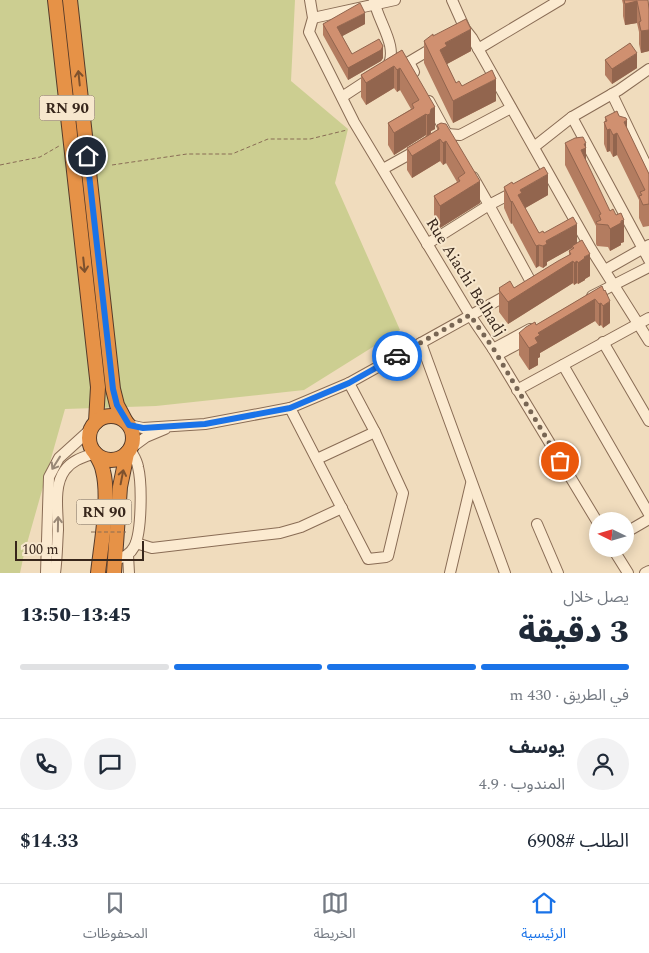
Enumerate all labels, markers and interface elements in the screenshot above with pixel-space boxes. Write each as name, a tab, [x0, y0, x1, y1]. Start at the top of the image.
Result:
one-way arrow	[74, 71, 84, 87]
road number: RN 90	[40, 96, 94, 120]
pin	[66, 135, 108, 177]
icon: home	[73, 142, 101, 170]
street label: Rue Aiachi Belhadj	[420, 213, 512, 341]
one-way arrow	[79, 257, 89, 273]
courier	[372, 331, 422, 381]
icon: car	[383, 342, 411, 370]
pin	[539, 440, 581, 482]
icon: bag	[546, 447, 574, 475]
one-way arrow	[51, 456, 61, 470]
one-way arrow	[118, 470, 127, 486]
road number: RN 90	[76, 500, 132, 524]
north arrow	[589, 512, 634, 558]
map controls	[589, 512, 634, 557]
one-way arrow	[53, 517, 63, 533]
scale bar	[15, 538, 144, 561]
text: 100 m	[22, 539, 59, 560]
text: يصل خلال	[563, 585, 629, 609]
text: 13:45–13:50	[20, 601, 131, 630]
text: 3 دقيقة	[518, 608, 629, 657]
text: في الطريق · 430 m	[509, 683, 629, 707]
text: يوسف	[509, 733, 565, 762]
button: phone	[20, 738, 72, 790]
button: chat	[84, 738, 136, 790]
button: person	[577, 738, 629, 790]
text: المندوب · 4.9	[479, 772, 565, 796]
text: $14.33	[20, 827, 78, 856]
text: الطلب #6908	[527, 827, 629, 856]
tab: المحفوظات	[83, 889, 148, 948]
tab: الخريطة	[314, 889, 355, 948]
tab: الرئيسية	[521, 889, 566, 948]

